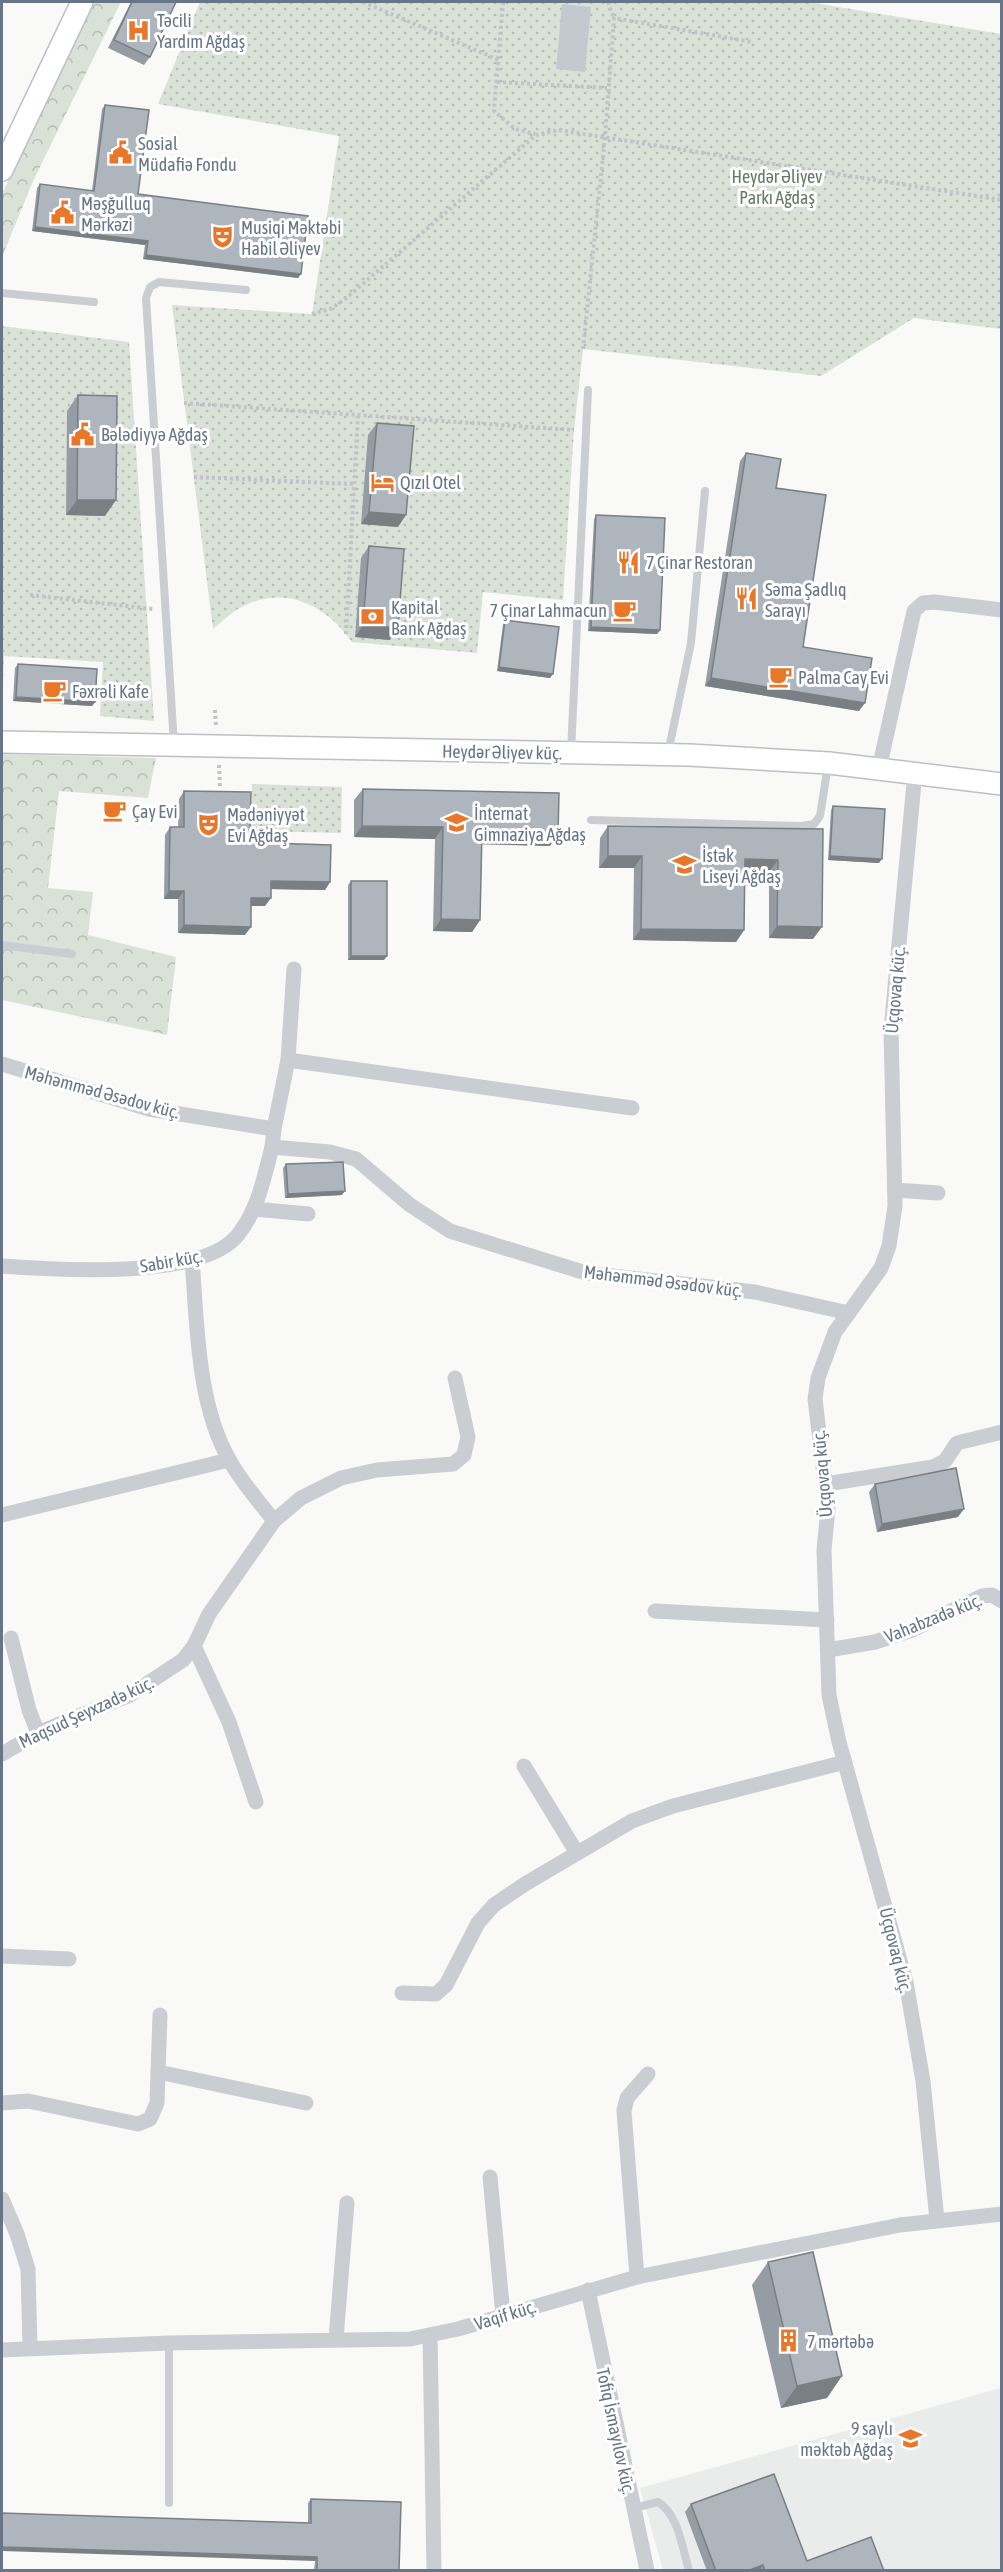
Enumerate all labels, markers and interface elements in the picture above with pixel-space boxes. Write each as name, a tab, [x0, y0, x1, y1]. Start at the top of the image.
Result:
place label: Təcili Yardım Ağdaş	[157, 10, 245, 52]
hospital icon: Təcili Yardım Ağdaş	[126, 17, 152, 43]
place label: Sosial Müdafiə Fondu	[138, 133, 237, 175]
public building icon: Sosial Müdafiə Fondu	[107, 140, 133, 166]
park label: Heydər Əliyev Parkı Ağdaş	[731, 166, 823, 208]
place label: Məşğulluq Mərkəzi	[81, 193, 151, 235]
public building icon: Məşğulluq Mərkəzi	[50, 200, 76, 226]
place label: Musiqi Məktəbi Habil Əliyev	[241, 217, 341, 259]
theatre icon: Musiqi Məktəbi Habil Əliyev	[210, 224, 236, 250]
public building icon: Bələdiyyə Ağdaş	[70, 421, 96, 447]
place label: Bələdiyyə Ağdaş	[101, 424, 208, 445]
hotel icon: Qızıl Otel	[369, 469, 395, 495]
place label: Qızıl Otel	[400, 472, 461, 493]
restaurant icon: 7 Çinar Restoran	[615, 549, 641, 575]
place label: 7 Çinar Restoran	[646, 552, 753, 573]
place label: Səma Şadlıq Sarayı	[765, 579, 846, 621]
restaurant icon: Səma Şadlıq Sarayı	[734, 586, 760, 612]
place label: Kapital Bank Ağdaş	[391, 597, 466, 639]
cafe icon: 7 Çinar Lahmacun	[612, 597, 638, 623]
place label: 7 Çinar Lahmacun	[489, 600, 607, 621]
bank icon: Kapital Bank Ağdaş	[360, 604, 386, 630]
cafe icon: Palma Cay Evi	[767, 664, 793, 690]
place label: Palma Cay Evi	[798, 667, 889, 688]
cafe icon: Fəxrəli Kafe	[41, 678, 67, 704]
place label: Fəxrəli Kafe	[72, 681, 149, 702]
street label: Heydər Əliyev küç.	[442, 740, 562, 764]
cafe icon: Çay Evi	[101, 798, 127, 824]
place label: Çay Evi	[132, 801, 178, 822]
place label: İnternat Gimnaziya Ağdaş	[474, 803, 586, 845]
place label: Mədəniyyət Evi Ağdaş	[227, 804, 305, 846]
school or university icon: İnternat Gimnaziya Ağdaş	[443, 810, 469, 836]
theatre icon: Mədəniyyət Evi Ağdaş	[196, 811, 222, 837]
place label: İstək Liseyi Ağdaş	[702, 845, 781, 887]
school or university icon: İstək Liseyi Ağdaş	[671, 852, 697, 878]
street label: Üçqovaq küç.	[881, 946, 909, 1034]
street label: Məhəmməd Əsədov küç.	[22, 1061, 182, 1123]
street label: Sabir küç.	[138, 1245, 204, 1277]
street label: Məhəmməd Əsədov küç.	[583, 1261, 743, 1301]
street label: Üçqovaq küç.	[808, 1430, 836, 1518]
street label: Vahabzadə küç.	[881, 1589, 985, 1647]
street label: Maqsud Şeyxzadə küç.	[16, 1672, 156, 1752]
street label: Üçqovaq küç.	[875, 1905, 917, 1995]
street label: Vaqif küç.	[472, 2296, 538, 2334]
building icon: 7 mərtəbə	[776, 2328, 802, 2354]
place label: 7 mərtəbə	[807, 2331, 874, 2352]
street label: Tofiq İsmayılov küç.	[592, 2366, 640, 2496]
place label: 9 saylı məktəb Ağdaş	[800, 2418, 893, 2460]
school or university icon: 9 saylı məktəb Ağdaş	[898, 2425, 924, 2451]

